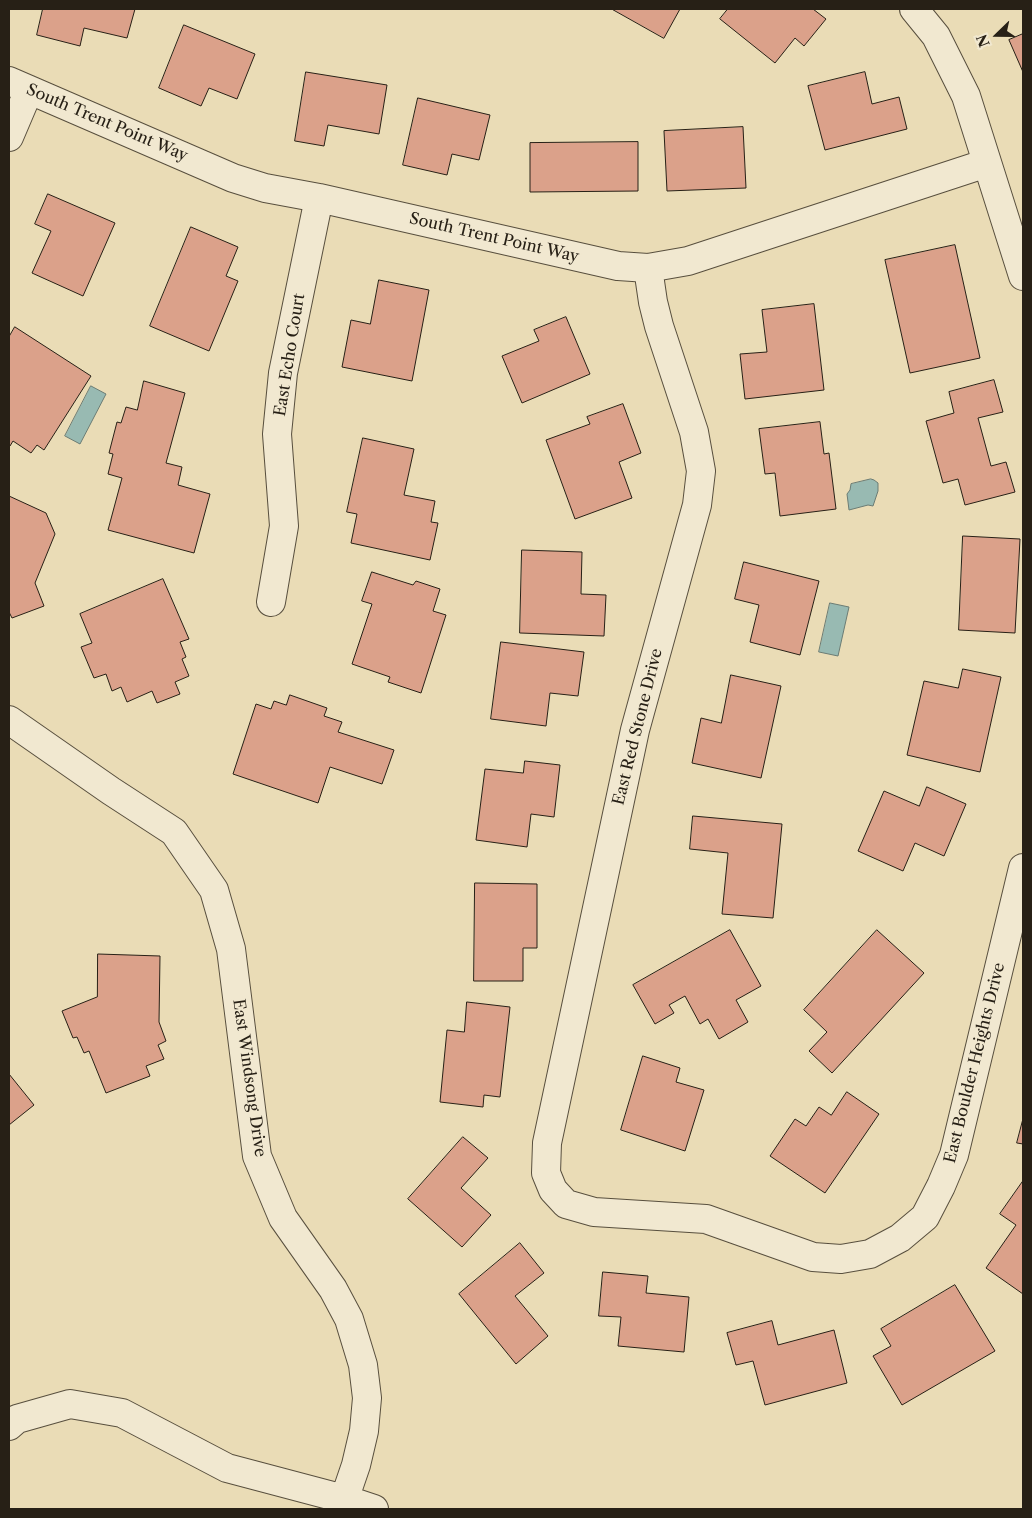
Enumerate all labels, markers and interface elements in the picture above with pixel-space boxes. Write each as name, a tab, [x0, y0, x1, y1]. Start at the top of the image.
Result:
north arrow	[972, 10, 1022, 60]
text: N	[972, 32, 994, 50]
street label: South Trent Point Way	[23, 80, 191, 166]
street label: South Trent Point Way	[407, 209, 581, 267]
street label: East Echo Court	[271, 292, 309, 418]
street label: East Red Stone Drive	[609, 647, 667, 807]
street label: East Boulder Heights Drive	[941, 961, 1009, 1165]
street label: East Windsong Drive	[228, 998, 270, 1158]

